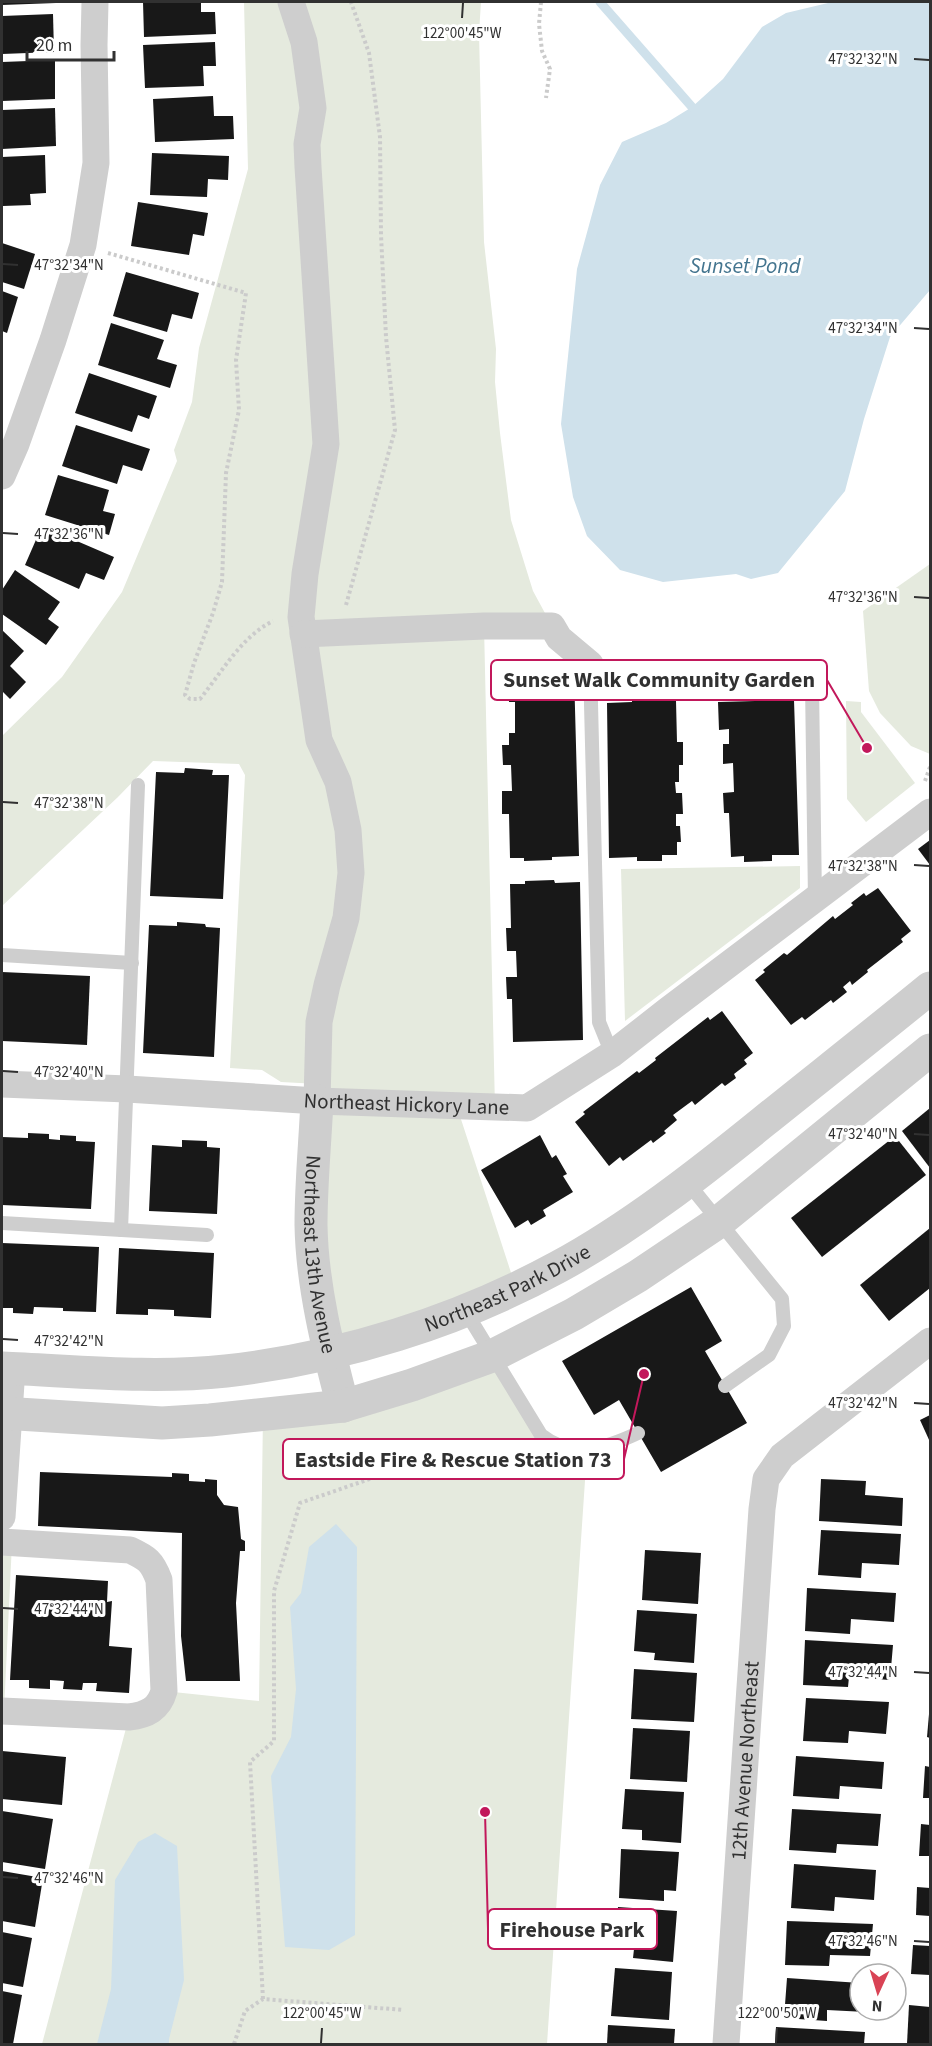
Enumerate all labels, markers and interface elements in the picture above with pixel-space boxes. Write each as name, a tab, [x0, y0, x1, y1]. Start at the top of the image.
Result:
text: 122°00'45"W	[422, 23, 502, 44]
scale bar	[27, 24, 114, 62]
text: 20 m	[36, 33, 72, 58]
text: 47°32'32"N	[828, 49, 898, 70]
water label: Sunset Pond	[689, 250, 802, 282]
text: 47°32'34"N	[34, 255, 104, 276]
text: 47°32'34"N	[828, 318, 898, 339]
text: 47°32'36"N	[34, 524, 104, 545]
text: 47°32'36"N	[828, 587, 898, 608]
callout: Sunset Walk Community Garden	[491, 660, 827, 700]
text: Sunset Walk Community Garden	[503, 664, 815, 696]
text: 47°32'38"N	[34, 793, 104, 814]
text: 47°32'38"N	[828, 856, 898, 877]
text: 47°32'40"N	[34, 1062, 104, 1083]
street label: Northeast Hickory Lane	[303, 1085, 510, 1122]
text: 47°32'40"N	[828, 1124, 898, 1145]
street label: Northeast 13th Avenue	[296, 1154, 344, 1357]
street label: Northeast Park Drive	[420, 1237, 596, 1340]
text: 47°32'42"N	[34, 1331, 104, 1352]
text: 47°32'42"N	[828, 1393, 898, 1414]
callout: Eastside Fire & Rescue Station 73	[283, 1439, 624, 1479]
text: Eastside Fire & Rescue Station 73	[294, 1444, 612, 1476]
text: 47°32'44"N	[34, 1599, 104, 1620]
street label: 12th Avenue Northeast	[723, 1660, 767, 1861]
text: 47°32'44"N	[828, 1662, 898, 1683]
text: 47°32'46"N	[34, 1868, 104, 1889]
callout: Firehouse Park	[488, 1909, 657, 1949]
text: Firehouse Park	[499, 1914, 645, 1946]
text: 47°32'46"N	[828, 1931, 898, 1952]
north arrow	[848, 1962, 908, 2022]
text: N	[871, 1995, 883, 2017]
text: 122°00'45"W	[282, 2003, 362, 2024]
text: 122°00'50"W	[737, 2003, 817, 2024]

